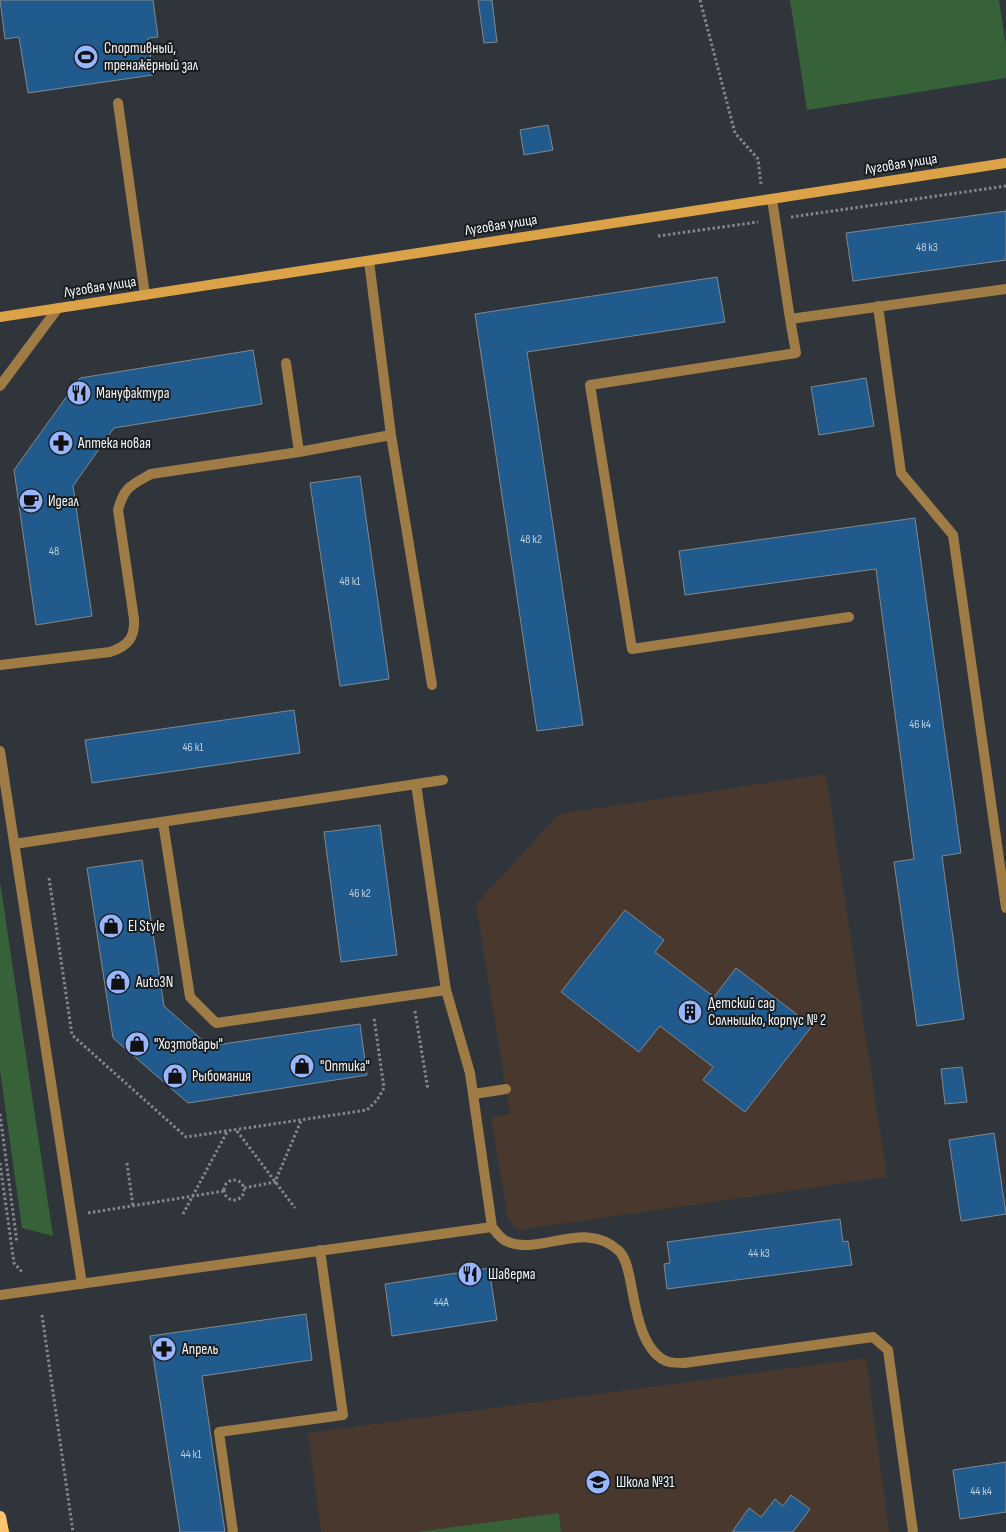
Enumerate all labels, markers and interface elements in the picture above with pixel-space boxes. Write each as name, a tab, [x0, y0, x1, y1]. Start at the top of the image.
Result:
place label: Спортивный, тренажёрный зал	[104, 39, 199, 75]
sports icon: Спортивный, тренажёрный зал	[73, 44, 99, 70]
street label: Луговая улица	[862, 149, 939, 179]
street label: Луговая улица	[462, 210, 539, 240]
house number: 48 к3	[916, 240, 938, 255]
street label: Луговая улица	[61, 272, 138, 302]
restaurant icon: Мануфактура	[66, 380, 92, 406]
place label: Мануфактура	[96, 384, 170, 403]
pharmacy icon: Аптека новая	[48, 430, 74, 456]
place label: Аптека новая	[77, 434, 151, 453]
cafe icon: Идеал	[18, 488, 44, 514]
place label: Идеал	[48, 492, 80, 511]
house number: 48 к2	[520, 532, 542, 547]
house number: 48	[49, 544, 59, 559]
house number: 48 к1	[340, 574, 361, 589]
house number: 46 к4	[909, 717, 931, 732]
house number: 46 к1	[183, 740, 204, 755]
house number: 46 к2	[349, 886, 371, 901]
shop icon: El Style	[98, 913, 124, 939]
place label: El Style	[128, 917, 165, 936]
shop icon: Auto3N	[105, 969, 131, 995]
place label: Auto3N	[135, 973, 173, 992]
place label: Детский сад Солнышко, корпус № 2	[708, 994, 826, 1030]
building icon: Детский сад Солнышко, корпус № 2	[677, 999, 703, 1025]
shop icon: "Хозтовары"	[124, 1031, 150, 1057]
place label: "Хозтовары"	[154, 1035, 223, 1054]
shop icon: "Оптика"	[289, 1053, 315, 1079]
place label: "Оптика"	[320, 1057, 370, 1076]
shop icon: Рыбомания	[162, 1063, 188, 1089]
place label: Рыбомания	[192, 1067, 251, 1086]
house number: 44 к3	[748, 1246, 770, 1261]
restaurant icon: Шаверма	[457, 1261, 483, 1287]
place label: Шаверма	[488, 1265, 536, 1284]
house number: 44А	[433, 1295, 449, 1310]
pharmacy icon: Апрель	[151, 1336, 177, 1362]
place label: Апрель	[181, 1340, 219, 1359]
house number: 44 к1	[181, 1447, 202, 1462]
school or university icon: Школа №31	[585, 1469, 611, 1495]
place label: Школа №31	[616, 1473, 675, 1492]
house number: 44 к4	[970, 1484, 992, 1499]

